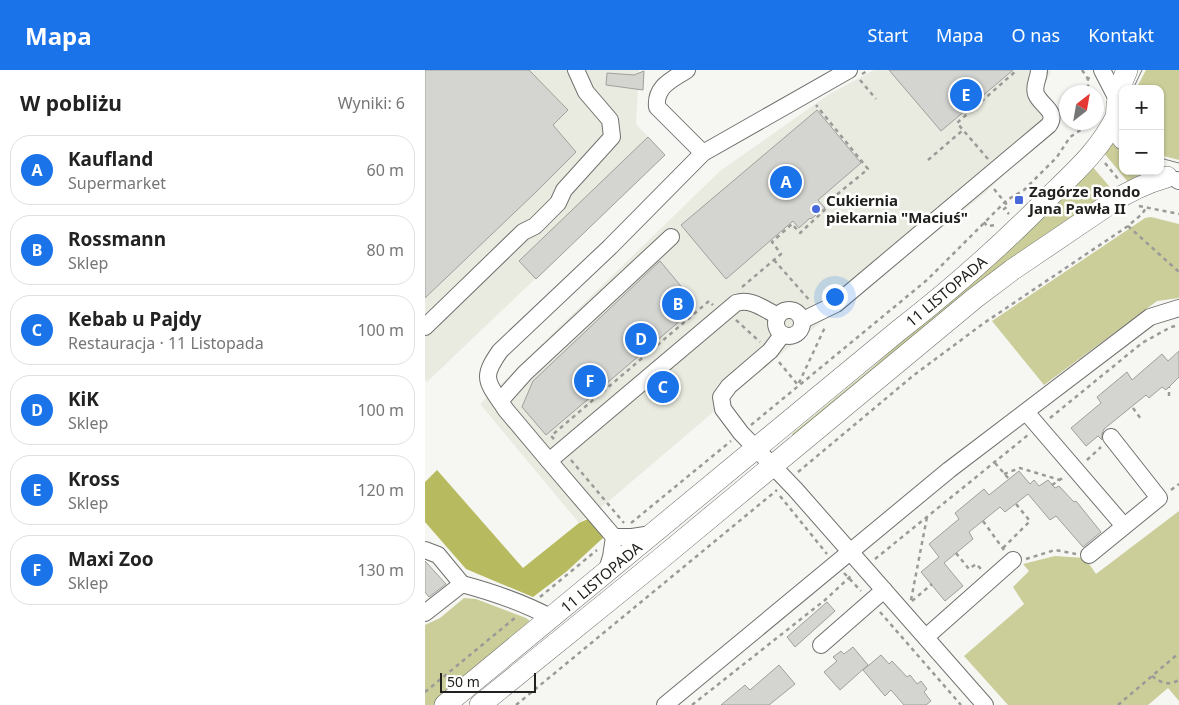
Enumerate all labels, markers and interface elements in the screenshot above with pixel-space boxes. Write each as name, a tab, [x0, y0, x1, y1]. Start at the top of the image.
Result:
text: Mapa	[25, 19, 92, 52]
text: Start	[868, 23, 908, 47]
text: Mapa	[936, 23, 984, 47]
text: O nas	[1012, 23, 1060, 47]
text: Kontakt	[1088, 23, 1154, 47]
pin: E	[950, 76, 982, 114]
north arrow	[1059, 85, 1104, 130]
map controls	[1119, 85, 1164, 175]
button: +	[1119, 85, 1164, 130]
text: W pobliżu	[20, 89, 122, 117]
text: Wyniki: 6	[338, 92, 405, 114]
button: −	[1119, 130, 1164, 175]
text: Kaufland	[68, 146, 153, 172]
text: A	[31, 159, 43, 181]
text: 60 m	[367, 159, 404, 181]
pin: A	[770, 163, 802, 201]
text: Supermarket	[68, 172, 166, 194]
place label: Zagórze Rondo Jana Pawła II	[1027, 181, 1140, 218]
place label: Cukiernia piekarnia "Maciuś"	[826, 190, 968, 227]
marker: Zagórze Rondo Jana Pawła II	[1013, 194, 1025, 206]
marker: Cukiernia piekarnia "Maciuś"	[810, 203, 822, 215]
text: Rossmann	[68, 226, 166, 252]
text: B	[32, 239, 42, 261]
text: 80 m	[367, 239, 404, 261]
street label: 11 LISTOPADA	[901, 251, 991, 331]
text: Sklep	[68, 252, 108, 274]
your location	[822, 284, 848, 310]
pin: B	[662, 285, 694, 323]
text: Kebab u Pajdy	[68, 306, 201, 332]
text: C	[32, 319, 42, 341]
text: 100 m	[357, 319, 404, 341]
pin: D	[625, 320, 657, 358]
text: Restauracja · 11 Listopada	[68, 332, 264, 354]
pin: F	[574, 362, 606, 400]
pin: C	[647, 368, 679, 406]
text: KiK	[68, 386, 99, 412]
text: D	[31, 399, 43, 421]
text: 100 m	[357, 399, 404, 421]
text: Sklep	[68, 412, 108, 434]
text: Kross	[68, 466, 120, 492]
text: E	[33, 479, 41, 501]
text: 120 m	[357, 479, 404, 501]
text: Sklep	[68, 492, 108, 514]
street label: 11 LISTOPADA	[556, 537, 646, 617]
text: Maxi Zoo	[68, 546, 154, 572]
text: F	[33, 559, 41, 581]
text: 130 m	[357, 559, 404, 581]
text: Sklep	[68, 572, 108, 594]
scale bar	[440, 670, 536, 693]
text: 50 m	[447, 672, 480, 691]

